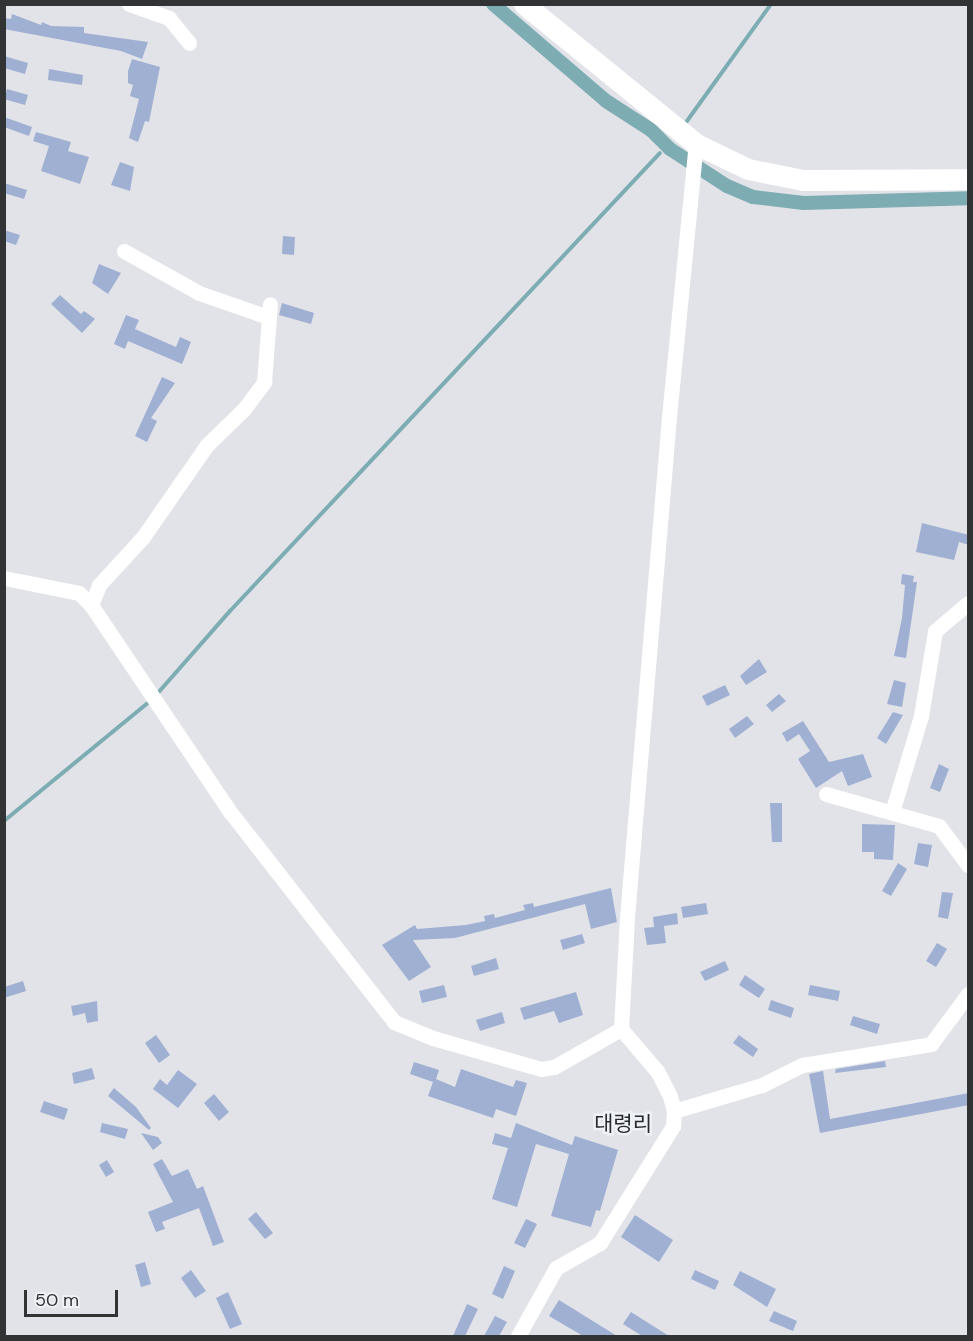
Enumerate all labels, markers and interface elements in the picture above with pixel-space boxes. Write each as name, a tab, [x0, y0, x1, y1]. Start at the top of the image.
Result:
district label: 대령리	[594, 1111, 652, 1137]
scale bar	[27, 1278, 122, 1316]
text: 50 m	[35, 1288, 79, 1312]

